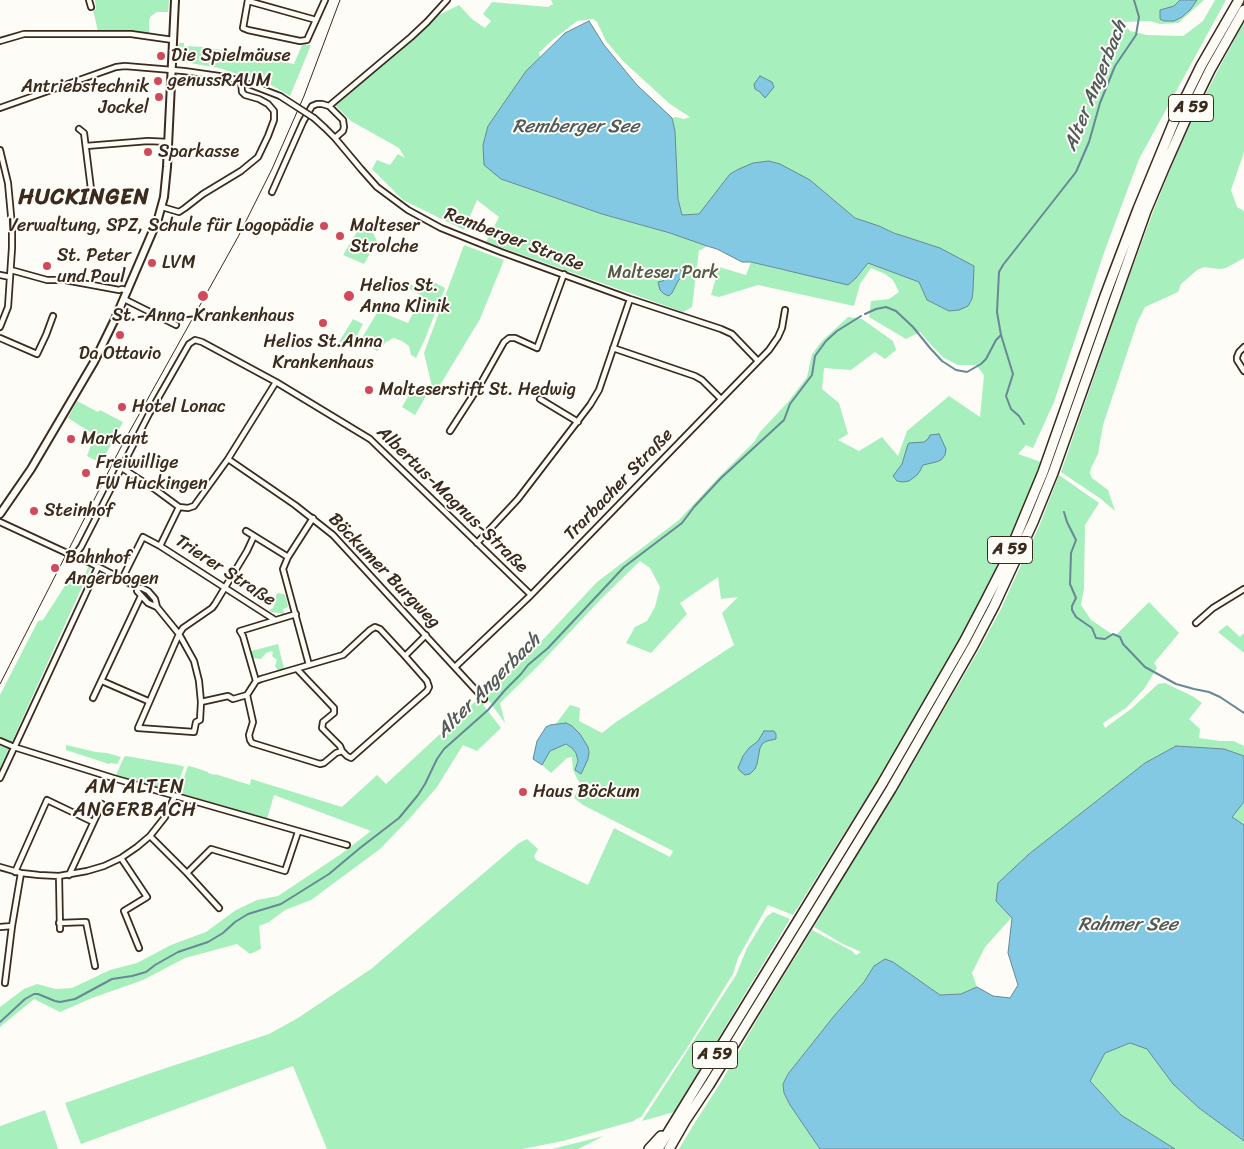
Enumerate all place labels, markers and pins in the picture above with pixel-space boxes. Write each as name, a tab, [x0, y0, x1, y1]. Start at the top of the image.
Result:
place label: Die Spielmäuse	[171, 45, 291, 67]
marker: Die Spielmäuse	[155, 50, 167, 62]
place label: genussRAUM	[168, 70, 271, 92]
marker: genussRAUM	[152, 75, 164, 87]
place label: Antriebstechnik Jockel	[21, 76, 149, 118]
marker: Antriebstechnik Jockel	[153, 91, 165, 103]
place label: Sparkasse	[158, 141, 239, 163]
marker: Sparkasse	[142, 146, 154, 158]
place label: Verwaltung, SPZ, Schule für Logopädie	[8, 215, 314, 237]
place label: Malteser Strolche	[350, 215, 419, 258]
marker: Verwaltung, SPZ, Schule für Logopädie	[318, 220, 330, 232]
marker: Malteser Strolche	[334, 230, 346, 242]
place label: St. Peter und Paul	[57, 245, 131, 288]
place label: LVM	[162, 252, 196, 274]
marker: LVM	[146, 257, 158, 269]
marker: St. Peter und Paul	[41, 260, 53, 272]
place label: Helios St. Anna Klinik	[360, 275, 450, 318]
marker: St.-Anna-Krankenhaus	[196, 289, 210, 303]
marker: Helios St. Anna Klinik	[342, 289, 356, 303]
place label: St.-Anna-Krankenhaus	[112, 305, 294, 327]
marker: Helios St.Anna Krankenhaus	[317, 317, 329, 329]
marker: Da Ottavio	[114, 329, 126, 341]
place label: Helios St.Anna Krankenhaus	[264, 331, 382, 374]
place label: Da Ottavio	[79, 343, 161, 365]
place label: Malteserstift St. Hedwig	[379, 379, 576, 401]
marker: Malteserstift St. Hedwig	[363, 384, 375, 396]
place label: Hotel Lonac	[132, 396, 226, 418]
marker: Hotel Lonac	[116, 401, 128, 413]
place label: Markant	[81, 428, 148, 450]
marker: Markant	[65, 433, 77, 445]
place label: Freiwillige FW Huckingen	[96, 452, 208, 494]
marker: Freiwillige FW Huckingen	[80, 467, 92, 479]
place label: Steinhof	[44, 500, 113, 522]
marker: Steinhof	[28, 505, 40, 517]
place label: Bahnhof Angerbogen	[65, 547, 159, 590]
marker: Bahnhof Angerbogen	[49, 562, 61, 574]
place label: Haus Böckum	[533, 781, 640, 803]
marker: Haus Böckum	[517, 786, 529, 798]

